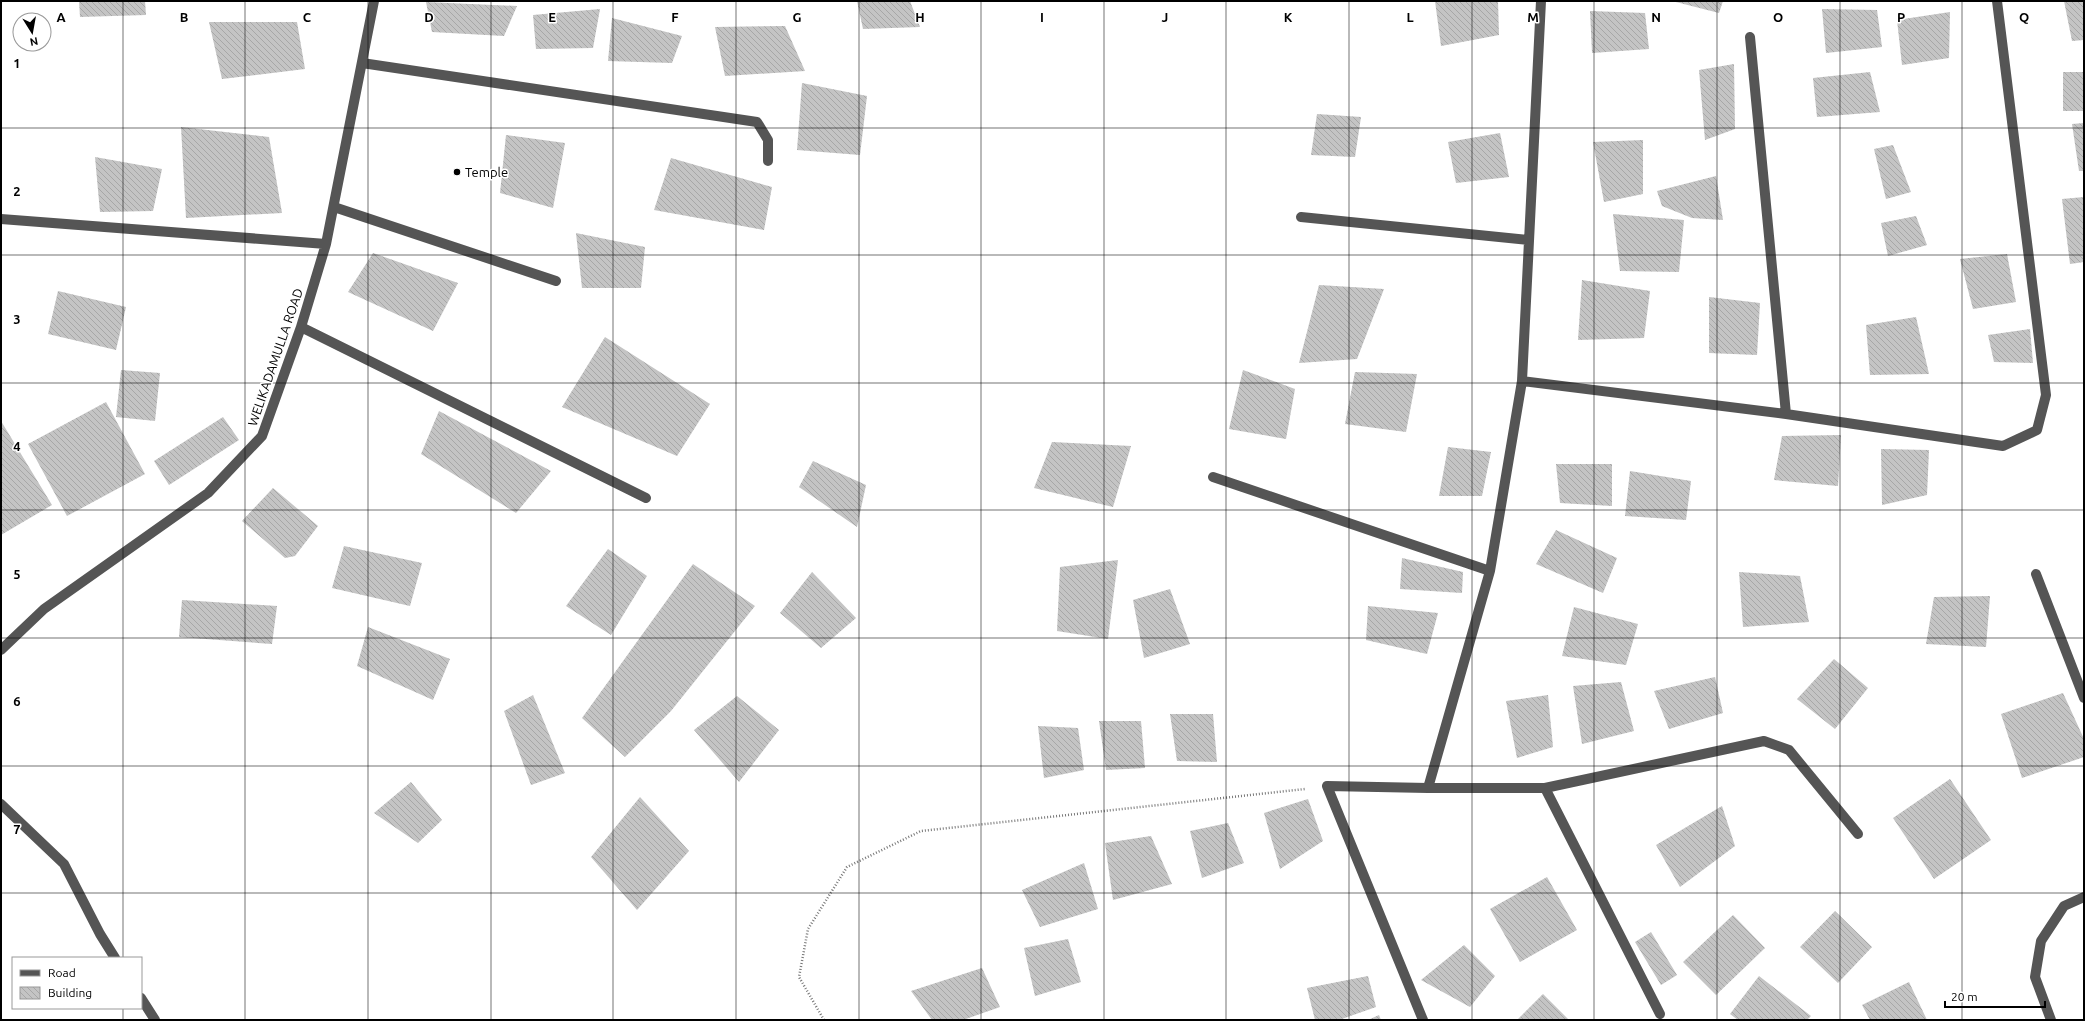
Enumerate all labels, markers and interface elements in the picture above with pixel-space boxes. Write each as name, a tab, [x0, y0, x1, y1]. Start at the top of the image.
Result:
text: A	[56, 10, 66, 24]
text: B	[180, 10, 189, 24]
text: C	[303, 10, 312, 24]
text: D	[424, 10, 434, 24]
text: E	[548, 10, 556, 24]
text: F	[671, 10, 679, 24]
text: G	[793, 10, 802, 24]
text: H	[915, 10, 925, 24]
text: I	[1040, 10, 1044, 24]
text: J	[1162, 10, 1168, 24]
text: K	[1284, 10, 1293, 24]
text: L	[1406, 10, 1414, 24]
text: M	[1527, 10, 1539, 24]
text: N	[1651, 10, 1661, 24]
text: O	[1773, 10, 1783, 24]
text: P	[1897, 10, 1905, 24]
text: Q	[2019, 10, 2029, 24]
north arrow	[12, 12, 52, 52]
text: N	[29, 35, 39, 48]
text: 1	[13, 56, 21, 70]
place label: Temple	[465, 165, 508, 179]
marker: Temple	[452, 167, 462, 177]
text: 2	[13, 184, 21, 198]
street label: WELIKADAMULLA ROAD	[245, 286, 305, 428]
text: 3	[13, 312, 21, 326]
text: 4	[13, 439, 21, 453]
text: 5	[13, 567, 21, 581]
text: 6	[13, 694, 21, 708]
text: 7	[13, 822, 21, 836]
legend	[12, 957, 142, 1009]
text: Road	[48, 966, 76, 979]
scale bar	[1945, 983, 2045, 1009]
text: Building	[48, 986, 92, 999]
text: 20 m	[1951, 990, 1978, 1003]

